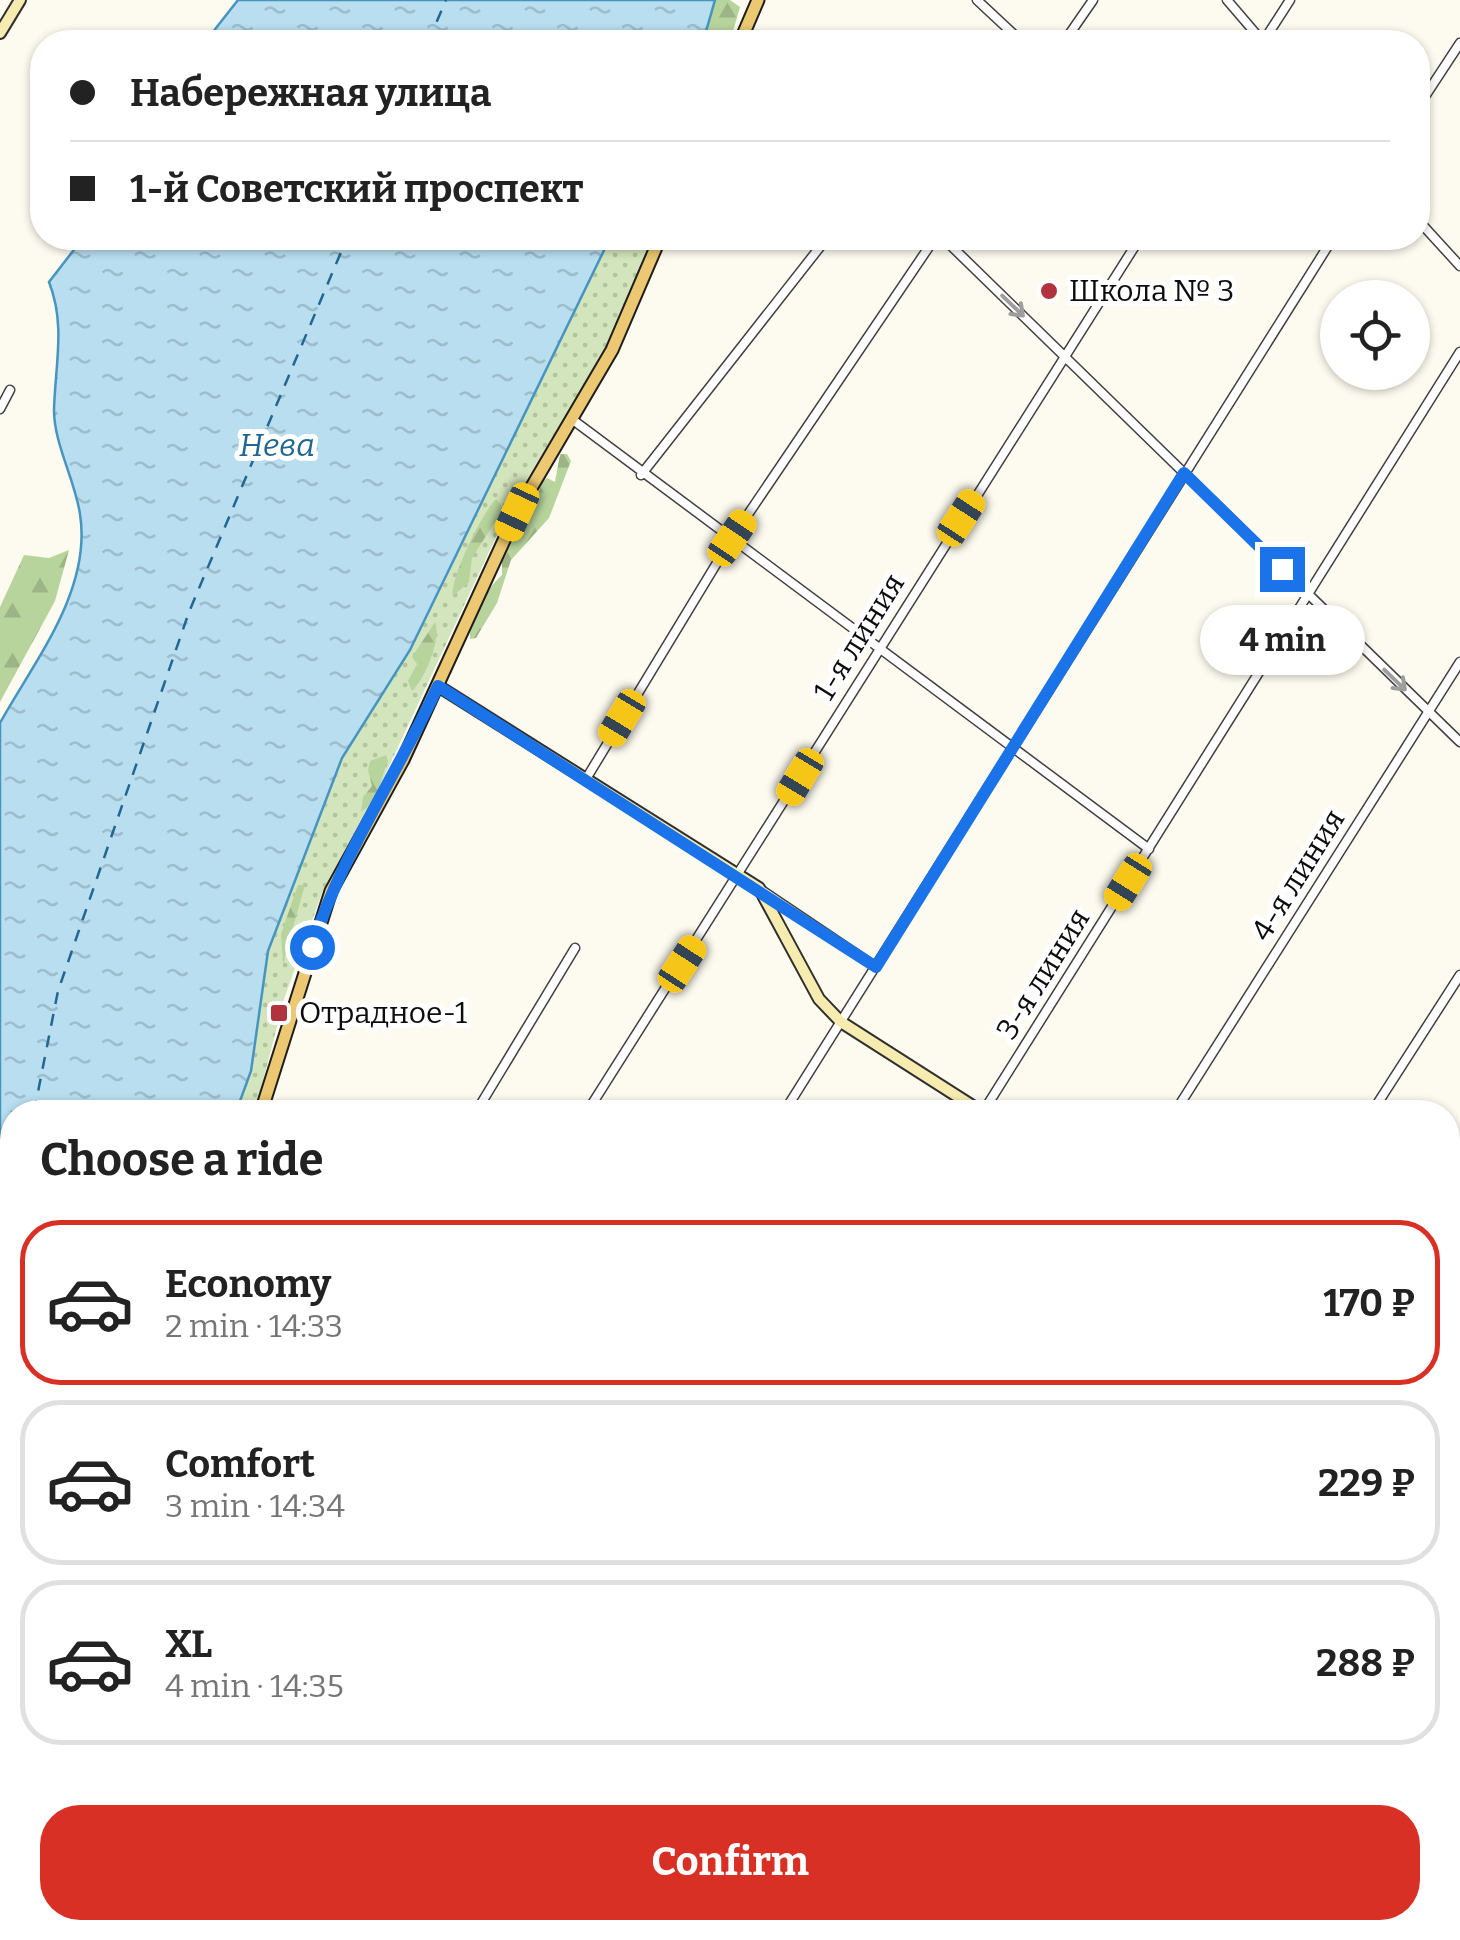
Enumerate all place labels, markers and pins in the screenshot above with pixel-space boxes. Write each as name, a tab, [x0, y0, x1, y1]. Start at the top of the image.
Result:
place label: Школа № 3	[1069, 273, 1234, 309]
marker: Школа № 3	[1038, 280, 1060, 302]
place label: Отрадное-1	[299, 995, 467, 1031]
marker: Отрадное-1	[268, 1002, 290, 1024]

